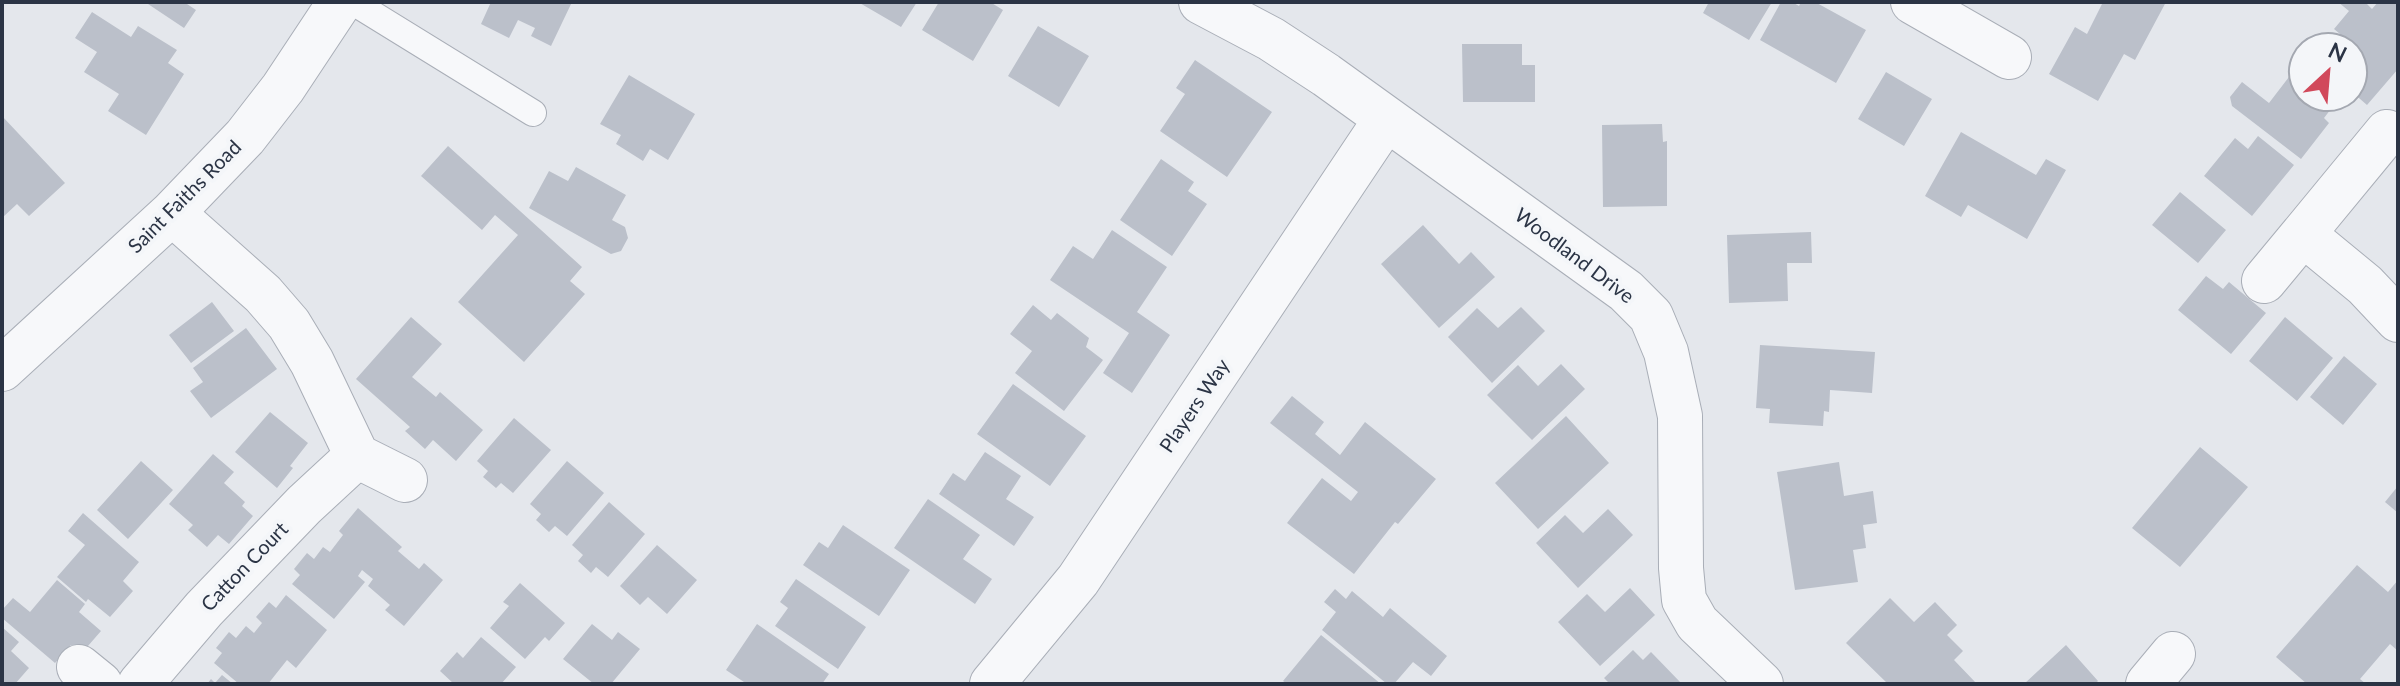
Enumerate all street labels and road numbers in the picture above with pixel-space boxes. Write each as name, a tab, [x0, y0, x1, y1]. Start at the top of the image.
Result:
street label: Saint Faiths Road	[124, 136, 246, 258]
street label: Woodland Drive	[1510, 203, 1638, 309]
street label: Players Way	[1155, 355, 1235, 457]
street label: Catton Court	[197, 517, 293, 617]

